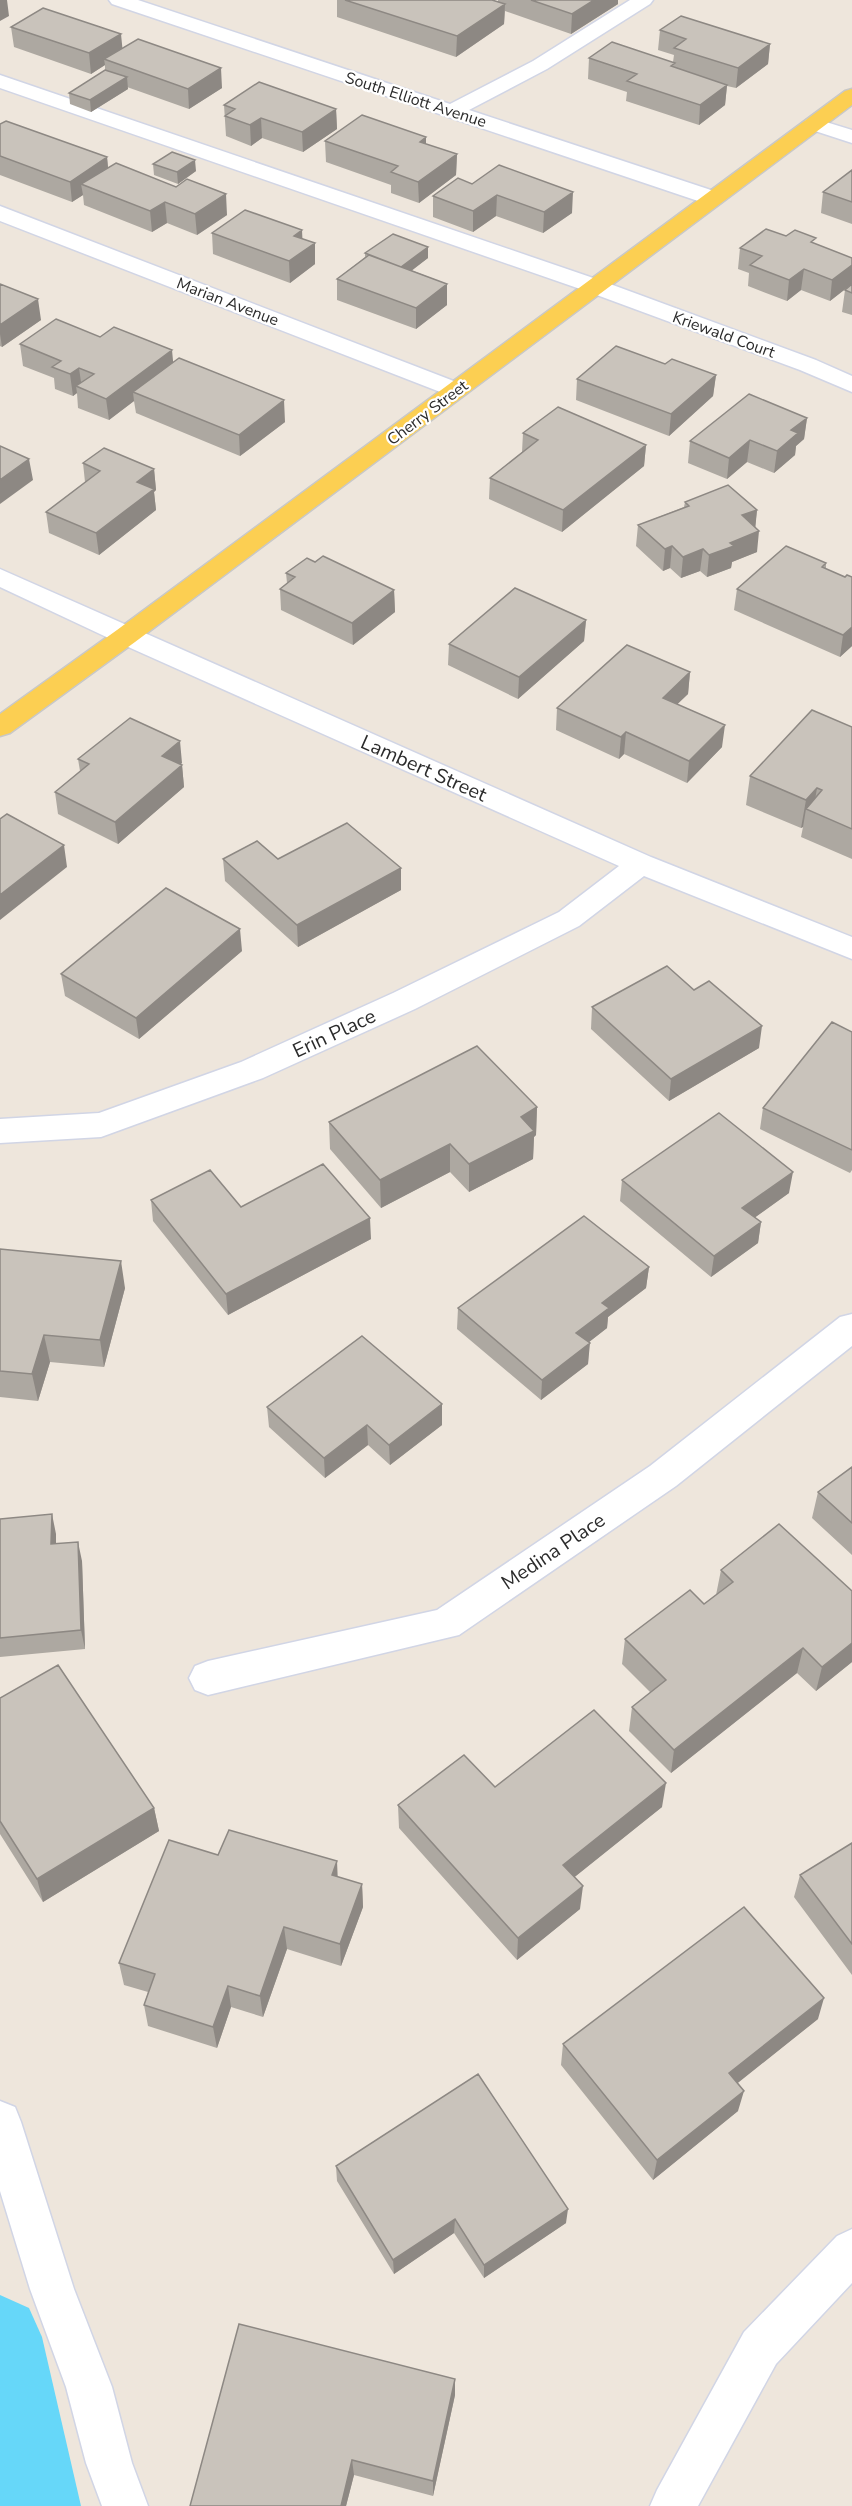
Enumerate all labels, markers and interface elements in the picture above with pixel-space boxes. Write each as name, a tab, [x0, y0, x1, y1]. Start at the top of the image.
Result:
street label: South Elliott Avenue	[342, 67, 489, 133]
street label: Marian Avenue	[173, 272, 282, 332]
street label: Kriewald Court	[669, 306, 778, 364]
street label: Cherry Street	[383, 375, 473, 451]
street label: Lambert Street	[357, 729, 492, 809]
street label: Erin Place	[288, 1002, 380, 1064]
street label: Medina Place	[496, 1507, 611, 1596]

